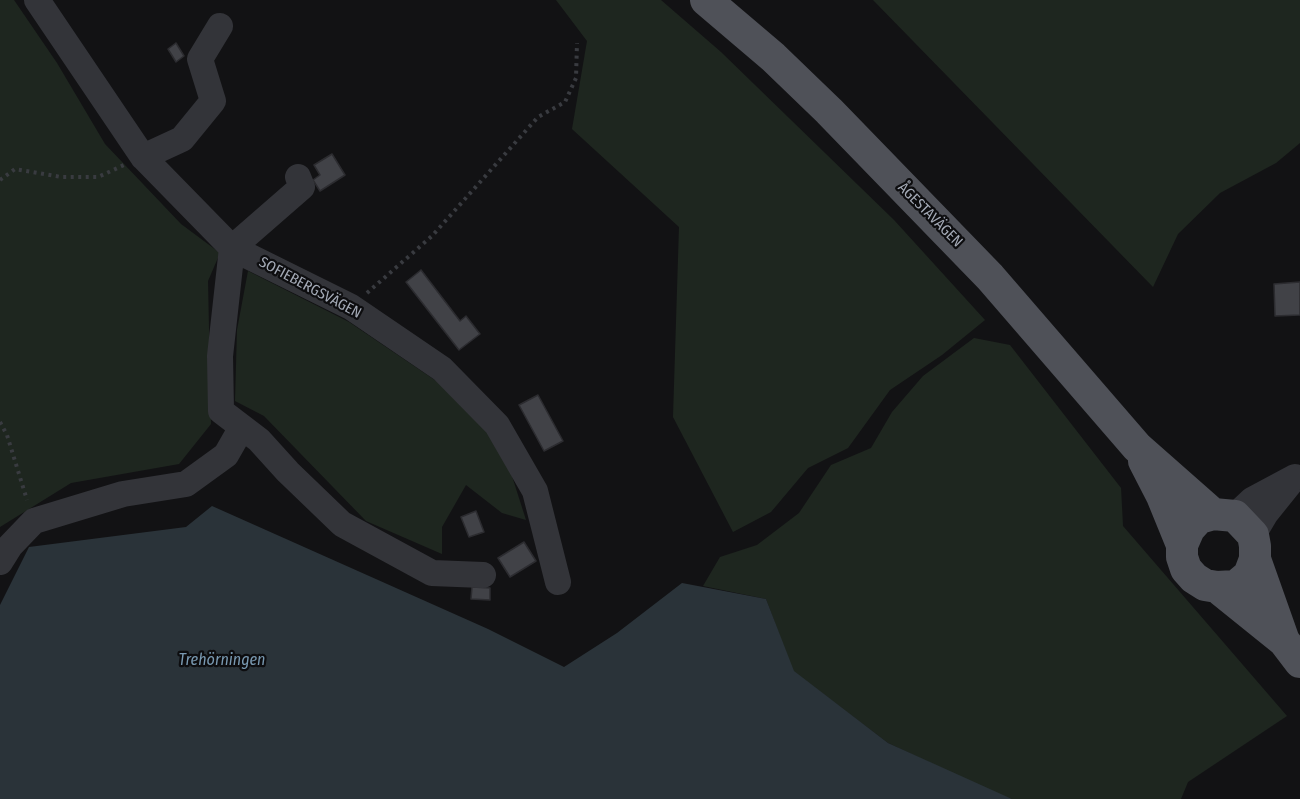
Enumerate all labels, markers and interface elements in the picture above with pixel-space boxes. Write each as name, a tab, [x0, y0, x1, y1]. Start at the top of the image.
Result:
street label: ÅGESTAVÄGEN	[894, 179, 966, 251]
street label: SOFIEBERGSVÄGEN	[256, 253, 364, 323]
water label: Trehörningen	[179, 651, 265, 671]

